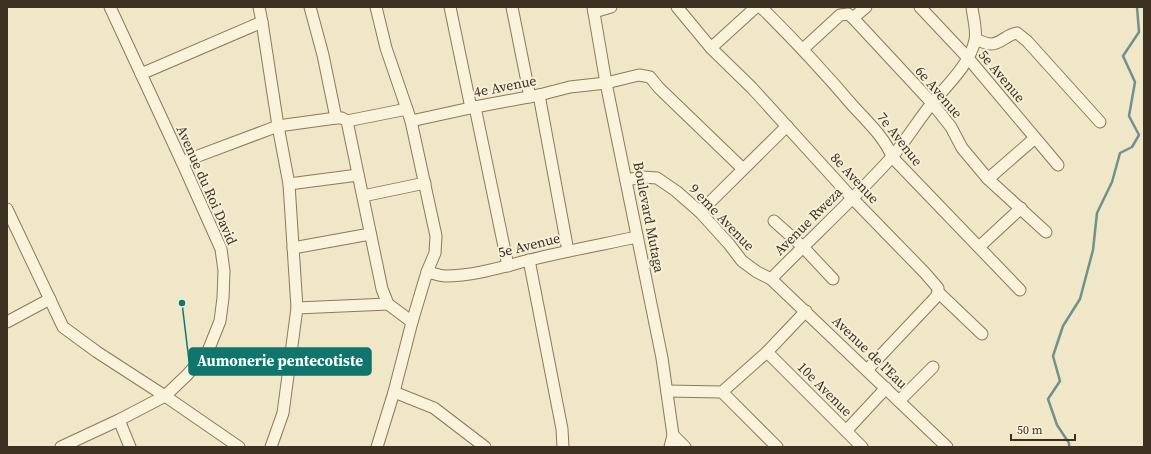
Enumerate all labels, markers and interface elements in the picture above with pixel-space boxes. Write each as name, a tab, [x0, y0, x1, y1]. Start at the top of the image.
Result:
street label: 5e Avenue	[974, 45, 1030, 107]
street label: 6e Avenue	[911, 62, 967, 122]
street label: 4e Avenue	[472, 70, 538, 102]
street label: 7e Avenue	[873, 108, 927, 170]
street label: Avenue du Roi David	[172, 122, 242, 248]
street label: 8e Avenue	[826, 148, 884, 208]
street label: Boulevard Mutaga	[628, 160, 670, 275]
street label: 9 eme Avenue	[685, 179, 759, 255]
street label: Avenue Rweza	[769, 182, 847, 260]
street label: 5e Avenue	[496, 228, 562, 262]
street label: Avenue de l'Eau	[828, 311, 912, 393]
callout: Aumonerie pentecotiste	[189, 348, 371, 375]
text: Aumonerie pentecotiste	[197, 350, 363, 371]
street label: 10e Avenue	[793, 357, 857, 421]
scale bar	[1011, 416, 1075, 442]
text: 50 m	[1017, 422, 1043, 438]

